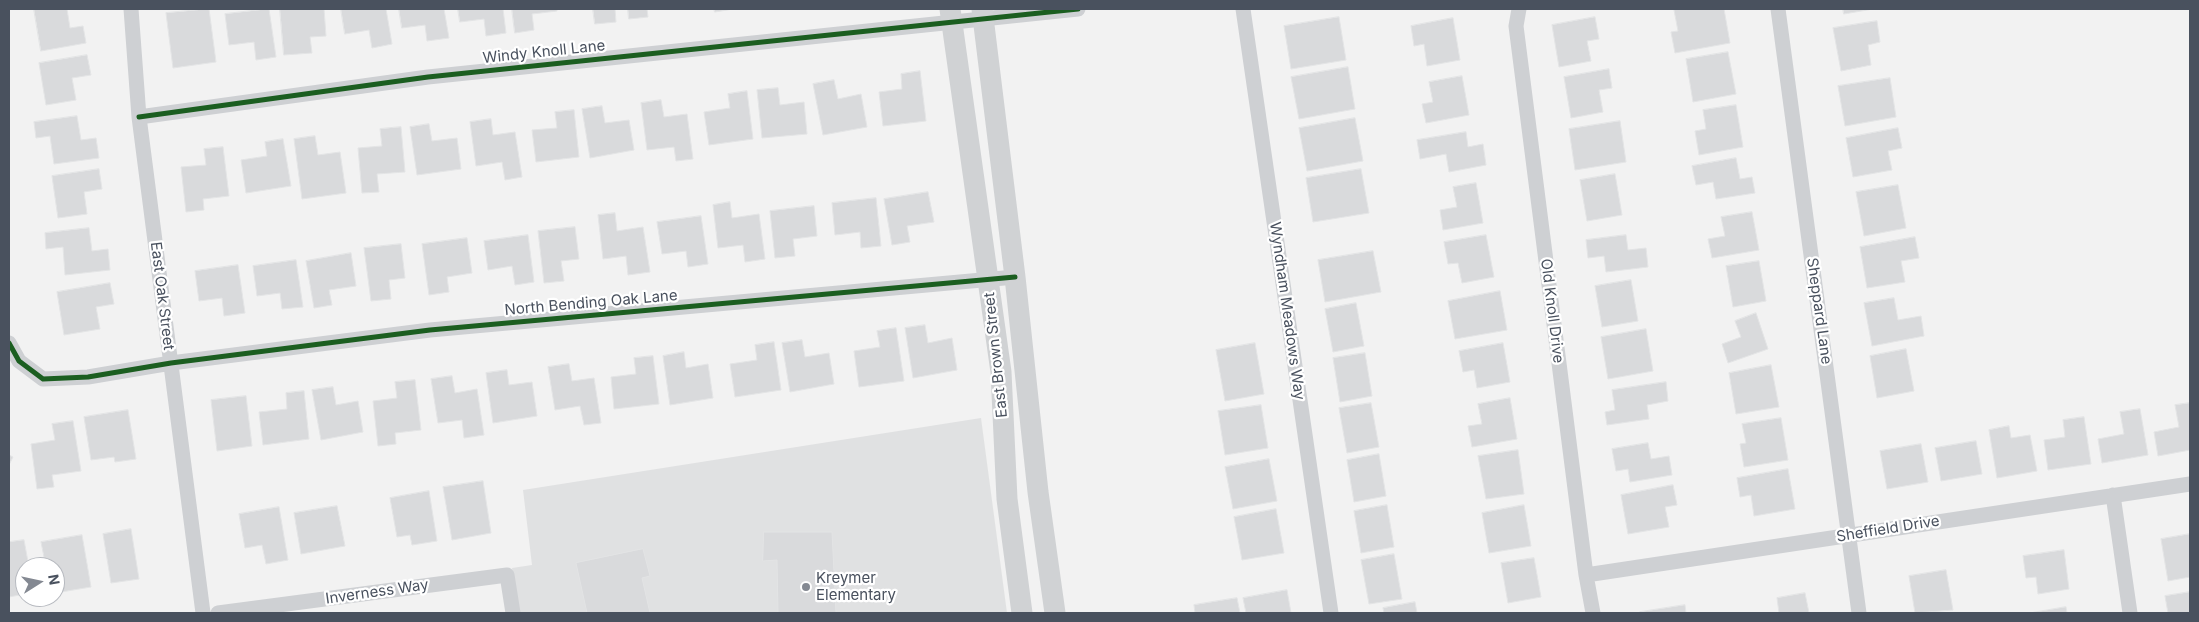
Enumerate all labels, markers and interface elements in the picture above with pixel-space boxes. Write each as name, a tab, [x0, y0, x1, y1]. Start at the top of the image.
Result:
street label: Windy Knoll Lane	[482, 37, 606, 67]
street label: Wyndham Meadows Way	[1266, 221, 1308, 401]
street label: East Oak Street	[146, 241, 178, 351]
street label: Sheppard Lane	[1803, 257, 1835, 365]
street label: Old Knoll Drive	[1537, 258, 1567, 364]
street label: North Bending Oak Lane	[504, 286, 678, 320]
street label: East Brown Street	[980, 291, 1012, 419]
street label: Sheffield Drive	[1835, 512, 1941, 546]
north arrow	[15, 557, 65, 607]
place label: Kreymer Elementary	[816, 569, 896, 604]
text: N	[45, 573, 64, 586]
street label: Inverness Way	[324, 576, 430, 608]
marker: Kreymer Elementary	[800, 581, 812, 593]

